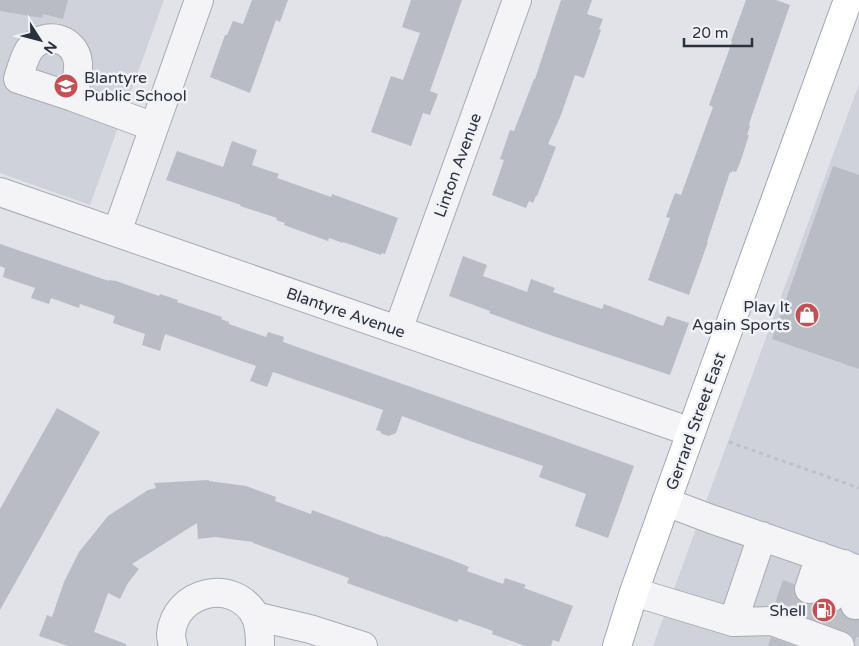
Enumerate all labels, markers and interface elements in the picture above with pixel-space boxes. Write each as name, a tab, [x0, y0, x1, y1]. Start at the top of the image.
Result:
north arrow	[15, 15, 65, 65]
scale bar	[684, 15, 752, 47]
text: 20 m	[692, 24, 729, 42]
text: N	[40, 38, 60, 57]
place label: Blantyre Public School	[84, 68, 187, 106]
school or university icon: Blantyre Public School	[53, 73, 79, 99]
street label: Linton Avenue	[430, 110, 486, 220]
street label: Blantyre Avenue	[284, 283, 408, 343]
place label: Play It Again Sports	[692, 297, 790, 335]
shop icon: Play It Again Sports	[794, 302, 820, 328]
street label: Gerrard Street East	[662, 350, 730, 493]
fuel station icon: Shell	[811, 597, 837, 623]
place label: Shell	[770, 601, 806, 621]

